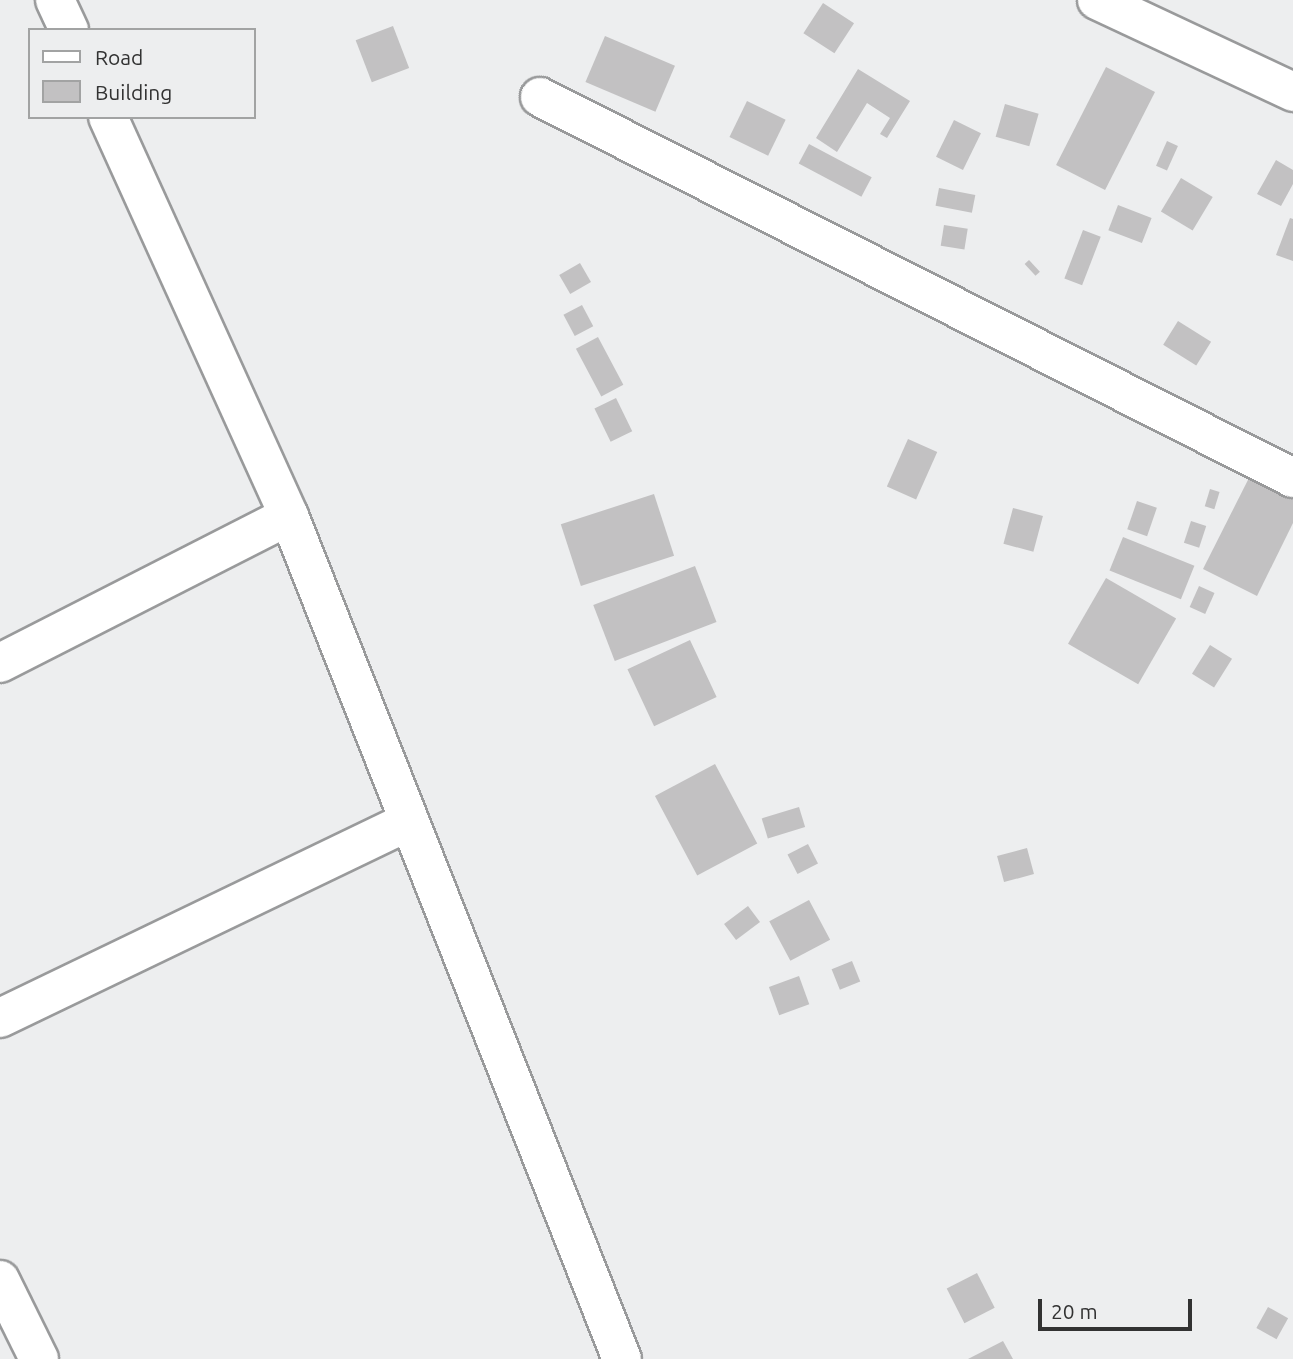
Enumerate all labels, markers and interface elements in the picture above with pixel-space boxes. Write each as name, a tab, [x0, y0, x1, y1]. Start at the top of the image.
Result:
legend	[28, 28, 256, 119]
text: Road	[95, 45, 143, 69]
text: Building	[95, 80, 172, 104]
scale bar	[1041, 1286, 1195, 1330]
text: 20 m	[1051, 1299, 1098, 1323]

